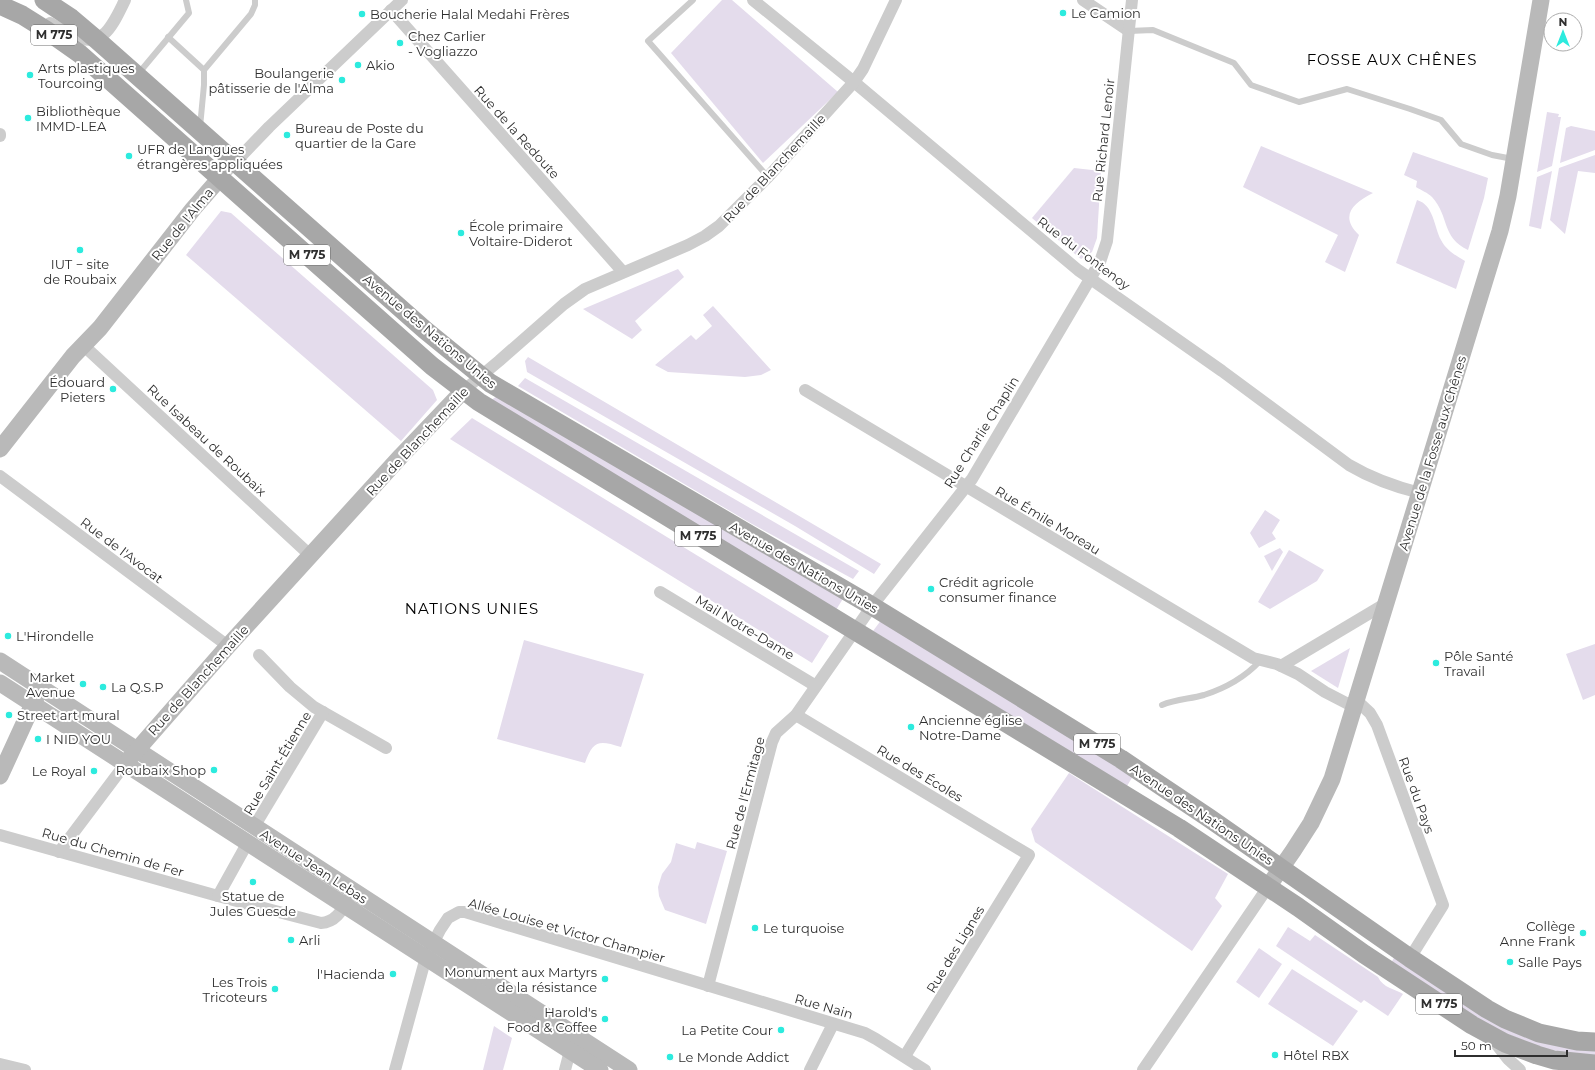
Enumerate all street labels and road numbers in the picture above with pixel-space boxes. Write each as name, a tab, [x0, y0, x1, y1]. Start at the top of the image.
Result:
road number: M 775	[31, 25, 77, 45]
street label: Rue Richard Lenoir	[1089, 77, 1117, 203]
street label: Rue de la Redoute	[471, 82, 563, 182]
street label: Rue de Blanchemaille	[719, 110, 829, 226]
street label: Rue de l'Alma	[148, 184, 216, 264]
street label: Rue du Fontenoy	[1034, 213, 1134, 294]
road number: M 775	[284, 245, 330, 265]
street label: Avenue des Nations Unies	[360, 270, 500, 392]
street label: Avenue de la Fosse aux Chênes	[1395, 354, 1469, 552]
street label: Rue Charlie Chaplin	[940, 373, 1022, 491]
street label: Rue Isabeau de Roubaix	[144, 381, 270, 499]
street label: Rue de Blanchemaille	[362, 383, 472, 499]
street label: Rue Émile Moreau	[993, 482, 1103, 558]
street label: Rue de l'Avocat	[78, 514, 166, 586]
street label: Avenue des Nations Unies	[727, 518, 881, 616]
road number: M 775	[675, 526, 721, 546]
street label: Mail Notre-Dame	[693, 591, 797, 663]
street label: Rue de Blanchemaille	[144, 621, 252, 738]
street label: Rue Saint-Étienne	[240, 708, 314, 818]
road number: M 775	[1074, 734, 1120, 754]
street label: Rue de l'Ermitage	[722, 735, 768, 851]
street label: Rue des Écoles	[874, 741, 966, 805]
street label: Rue du Pays	[1396, 755, 1438, 835]
street label: Avenue des Nations Unies	[1127, 760, 1277, 868]
street label: Rue du Chemin de Fer	[40, 824, 186, 880]
street label: Avenue Jean Lebas	[257, 825, 371, 907]
street label: Allée Louise et Victor Champier	[467, 894, 667, 966]
street label: Rue des Lignes	[923, 903, 987, 995]
street label: Rue Nain	[793, 990, 855, 1022]
road number: M 775	[1416, 994, 1462, 1014]

